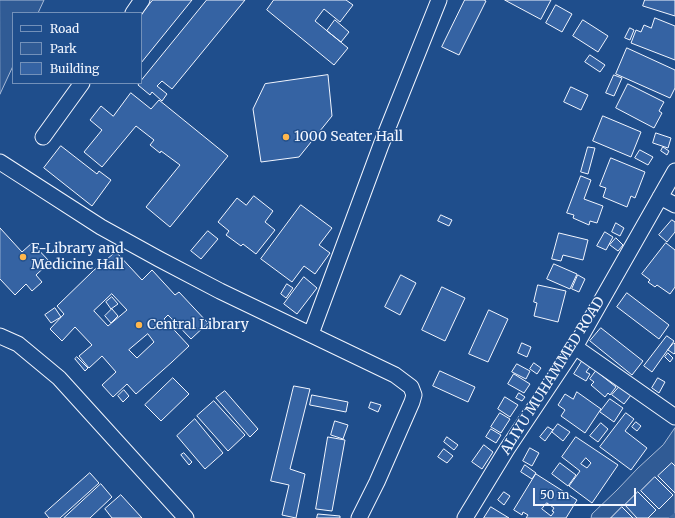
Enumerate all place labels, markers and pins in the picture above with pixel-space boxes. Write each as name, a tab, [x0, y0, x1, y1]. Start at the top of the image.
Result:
place label: 1000 Seater Hall	[294, 129, 403, 145]
marker: 1000 Seater Hall	[281, 132, 291, 142]
place label: E-Library and Medicine Hall	[31, 241, 124, 274]
marker: E-Library and Medicine Hall	[18, 252, 28, 262]
place label: Central Library	[147, 317, 249, 333]
marker: Central Library	[134, 320, 144, 330]

